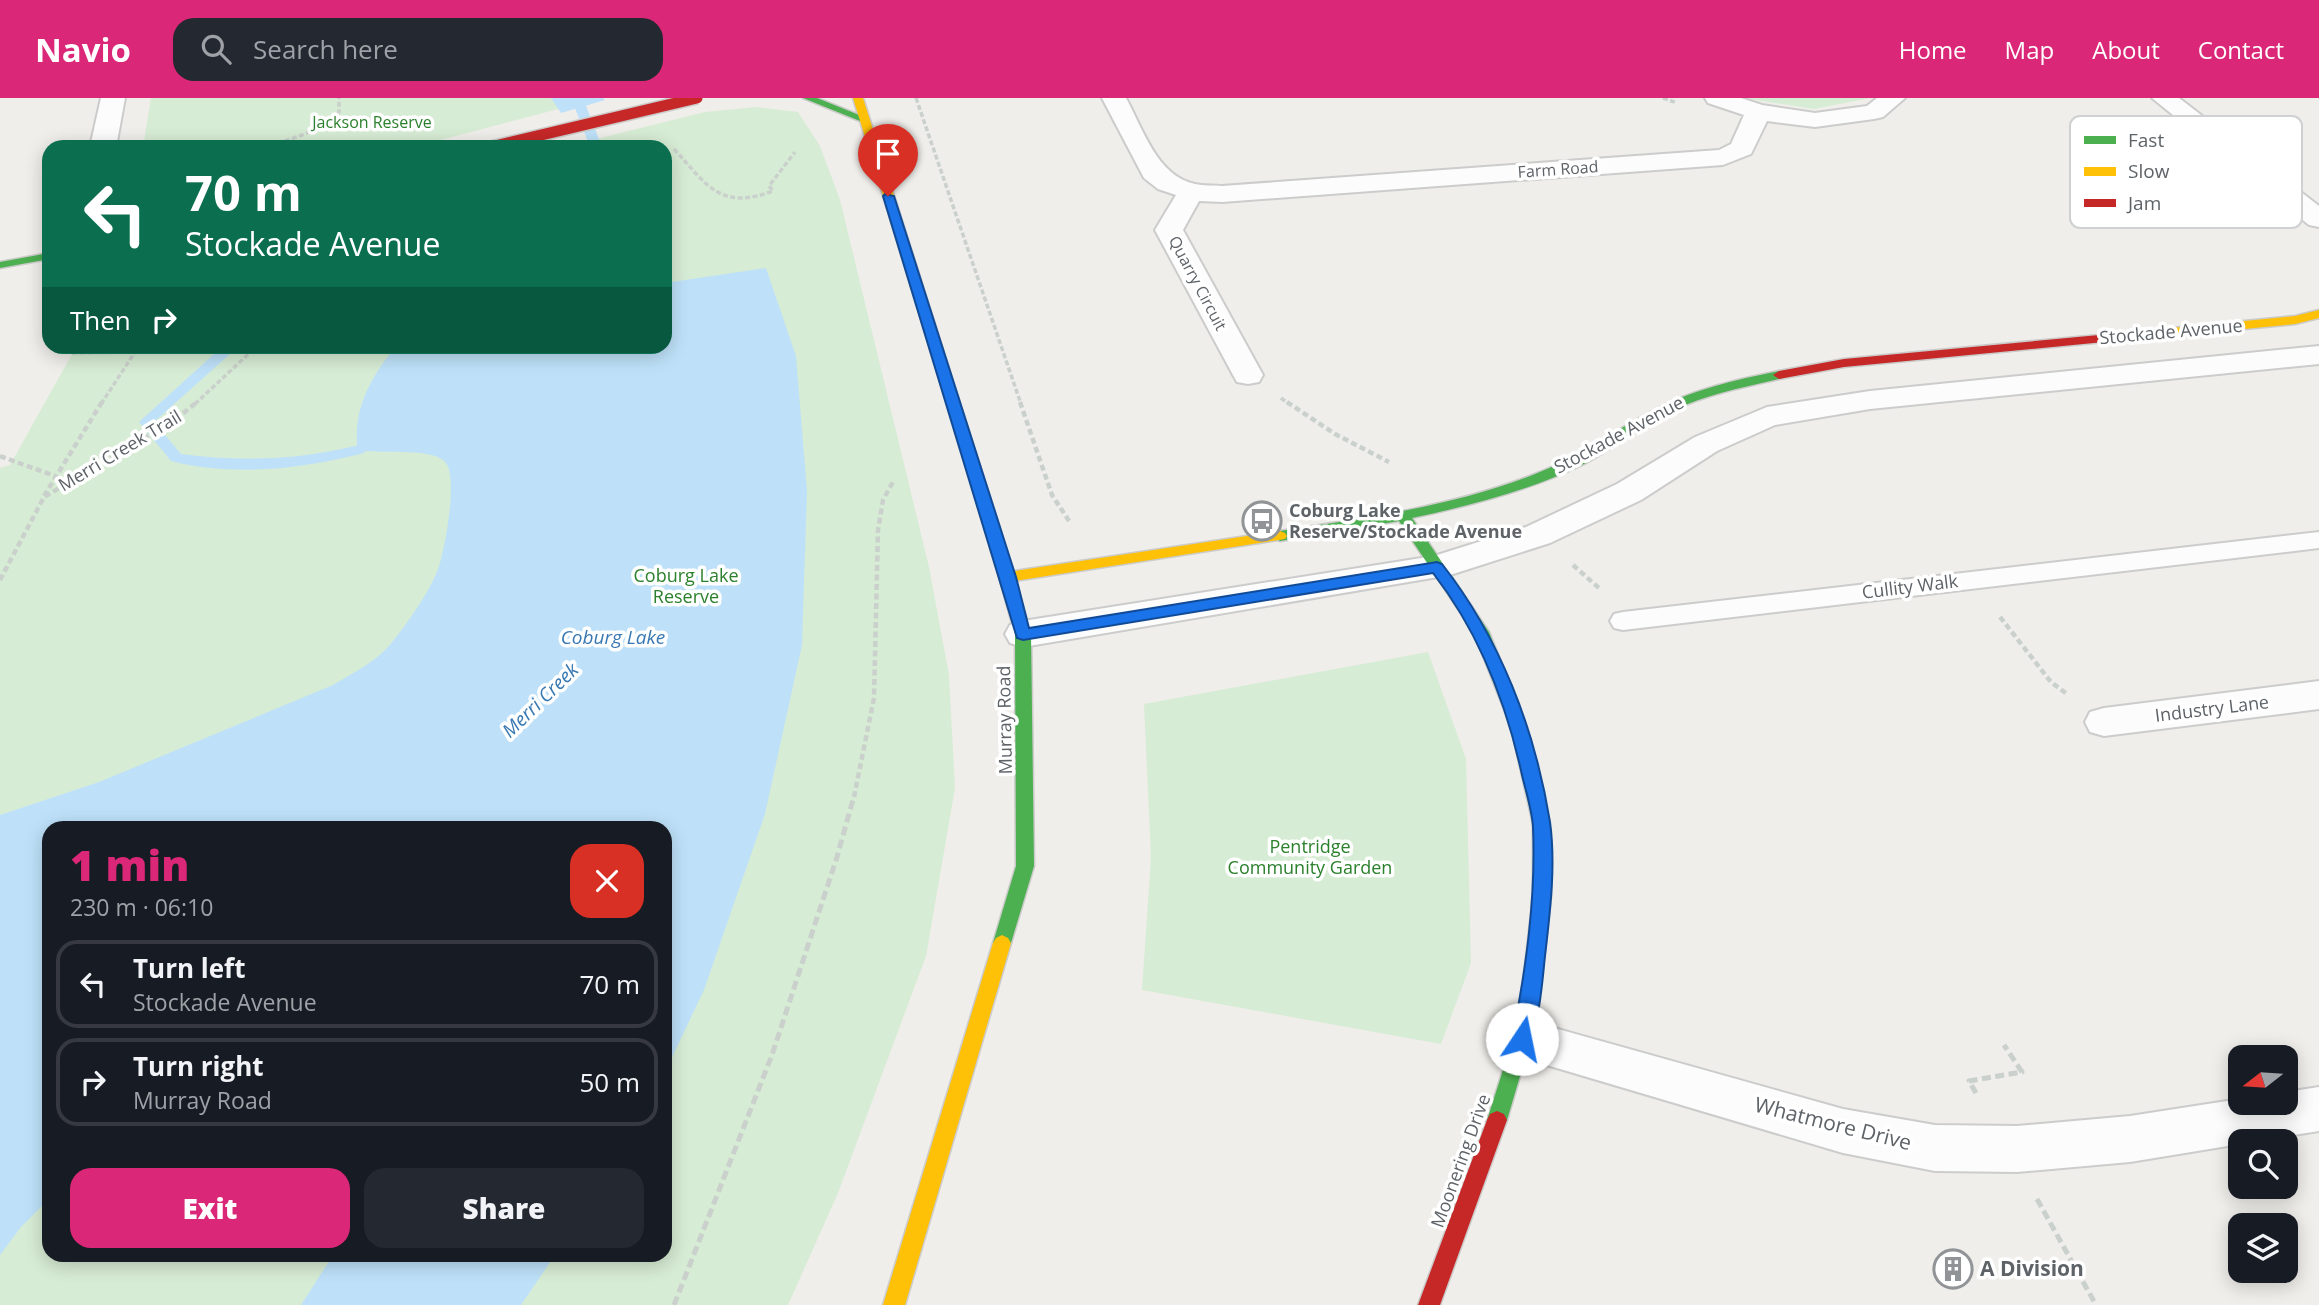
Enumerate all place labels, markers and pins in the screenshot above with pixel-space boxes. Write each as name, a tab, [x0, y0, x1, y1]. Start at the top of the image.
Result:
pin	[858, 124, 918, 196]
place label: Coburg Lake Reserve/Stockade Avenue	[1289, 498, 1522, 543]
bus stop icon: Coburg Lake Reserve/Stockade Avenue	[1241, 500, 1283, 542]
building icon: A Division	[1932, 1248, 1974, 1290]
place label: A Division	[1980, 1254, 2084, 1282]

